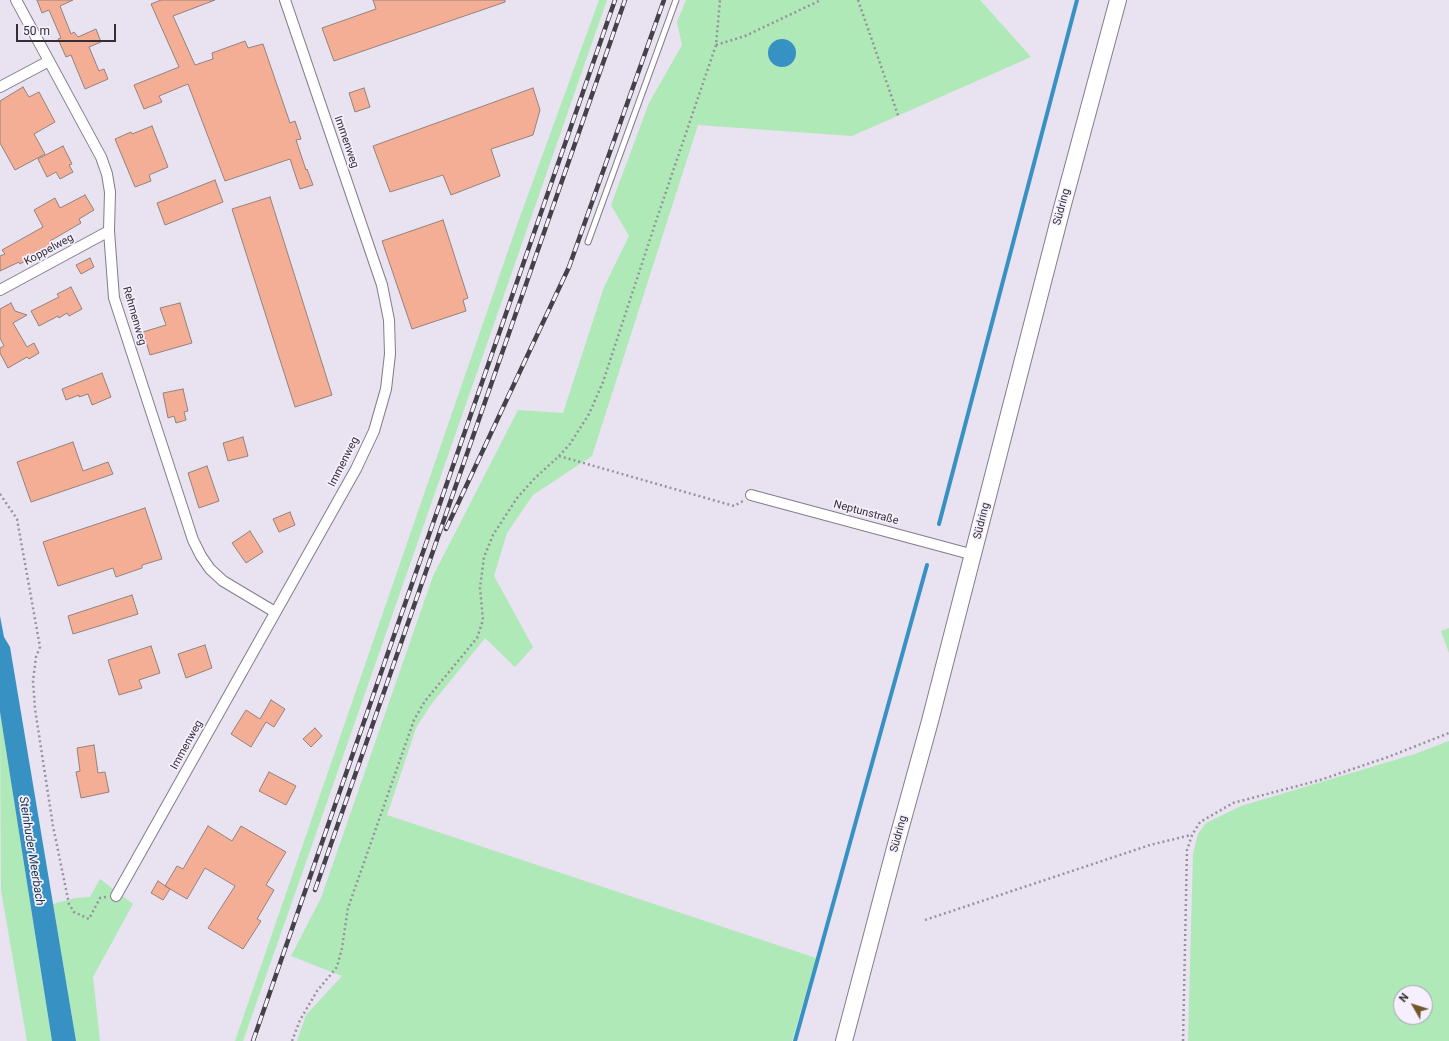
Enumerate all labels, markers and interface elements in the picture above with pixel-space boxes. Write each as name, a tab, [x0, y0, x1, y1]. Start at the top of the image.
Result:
scale bar	[18, 16, 118, 42]
text: 50 m	[23, 24, 50, 38]
street label: Immenweg	[331, 114, 361, 170]
street label: Südring	[1051, 187, 1073, 227]
street label: Koppelweg	[22, 231, 76, 269]
street label: Rehmenweg	[119, 285, 149, 347]
street label: Immenweg	[326, 435, 362, 489]
street label: Neptunstraße	[832, 498, 900, 528]
street label: Südring	[971, 501, 993, 541]
street label: Immenweg	[168, 718, 206, 772]
water label: Steinhuder Meerbach	[15, 795, 47, 907]
street label: Südring	[888, 814, 910, 854]
north arrow	[1393, 985, 1433, 1025]
text: N	[1397, 991, 1412, 1005]

